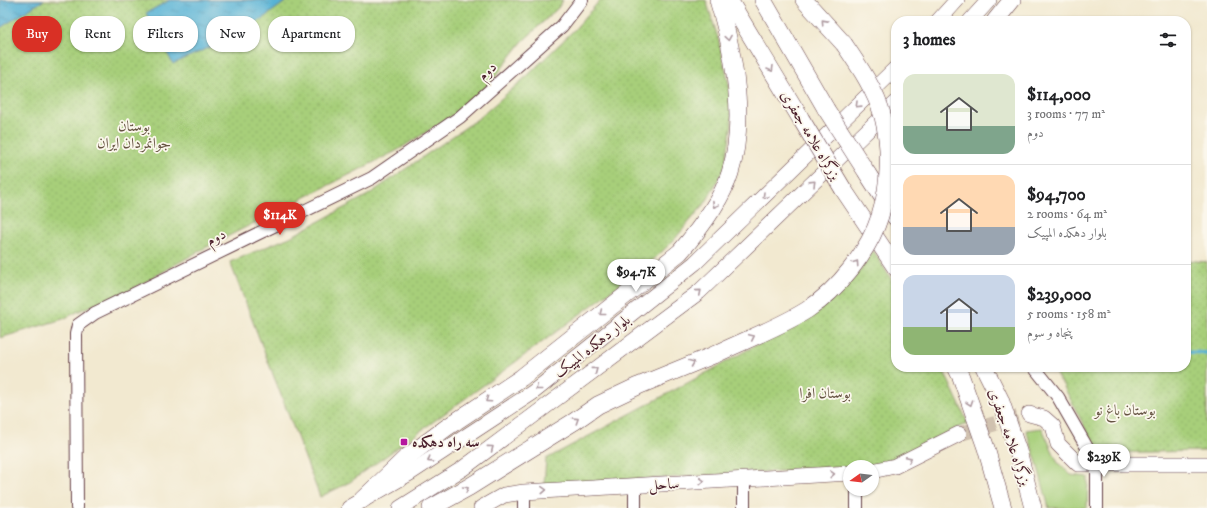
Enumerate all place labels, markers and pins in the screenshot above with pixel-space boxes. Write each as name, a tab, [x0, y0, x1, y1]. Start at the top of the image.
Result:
pin: $114K	[252, 202, 308, 236]
pin: $94.7K	[603, 259, 669, 293]
place label: سه راه دهکده	[412, 433, 480, 452]
marker: سه راه دهکده	[399, 437, 409, 447]
pin: $239K	[1076, 444, 1132, 478]

